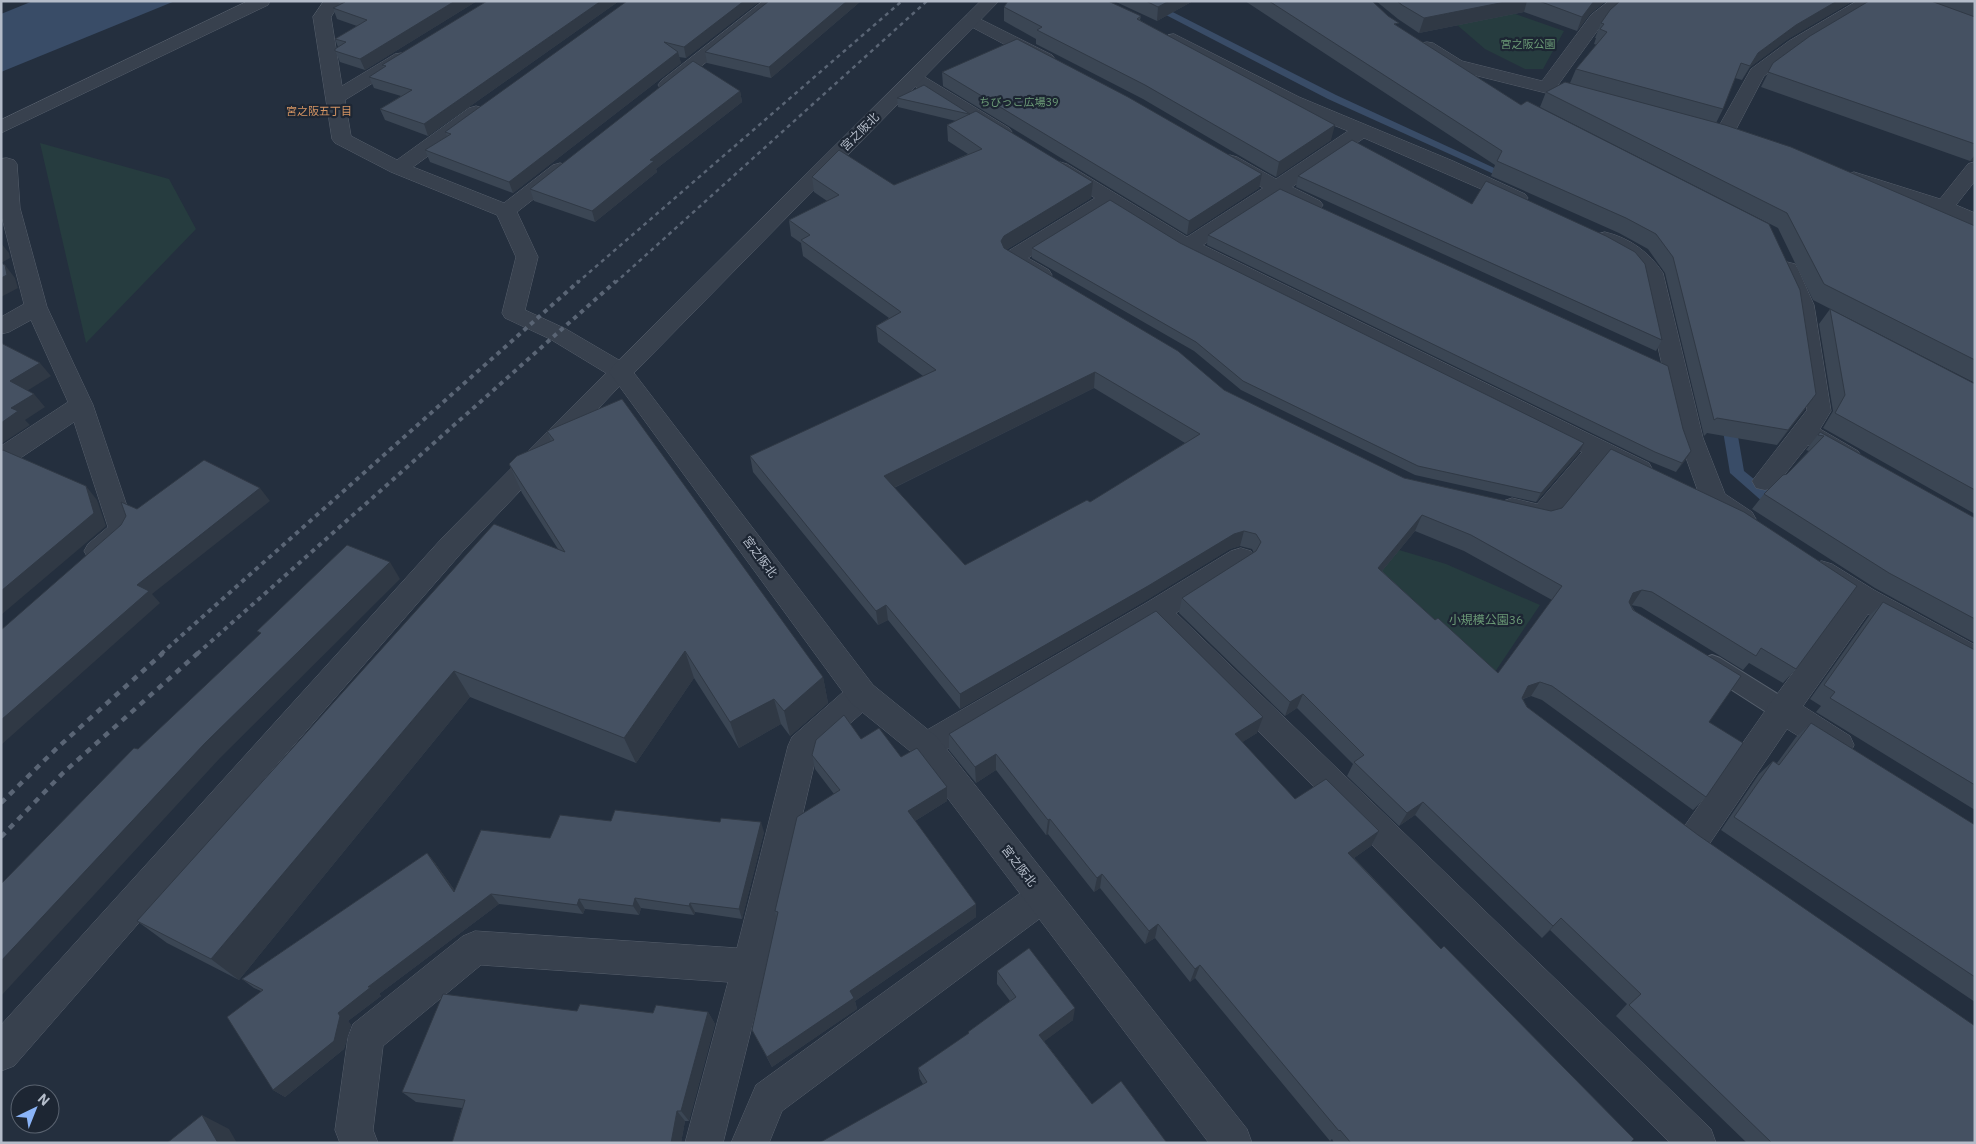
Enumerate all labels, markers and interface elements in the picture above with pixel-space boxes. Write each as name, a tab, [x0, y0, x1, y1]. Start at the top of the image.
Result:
park label: 宮之阪公園	[1501, 37, 1556, 51]
park label: ちびっこ広場39	[979, 95, 1059, 109]
district label: 宮之阪五丁目	[286, 104, 352, 118]
street label: 宮之阪北	[837, 109, 882, 154]
street label: 宮之阪北	[740, 533, 781, 580]
park label: 小規模公園36	[1449, 612, 1523, 627]
street label: 宮之阪北	[999, 842, 1040, 889]
north arrow	[10, 1084, 60, 1134]
text: N	[34, 1089, 54, 1110]

